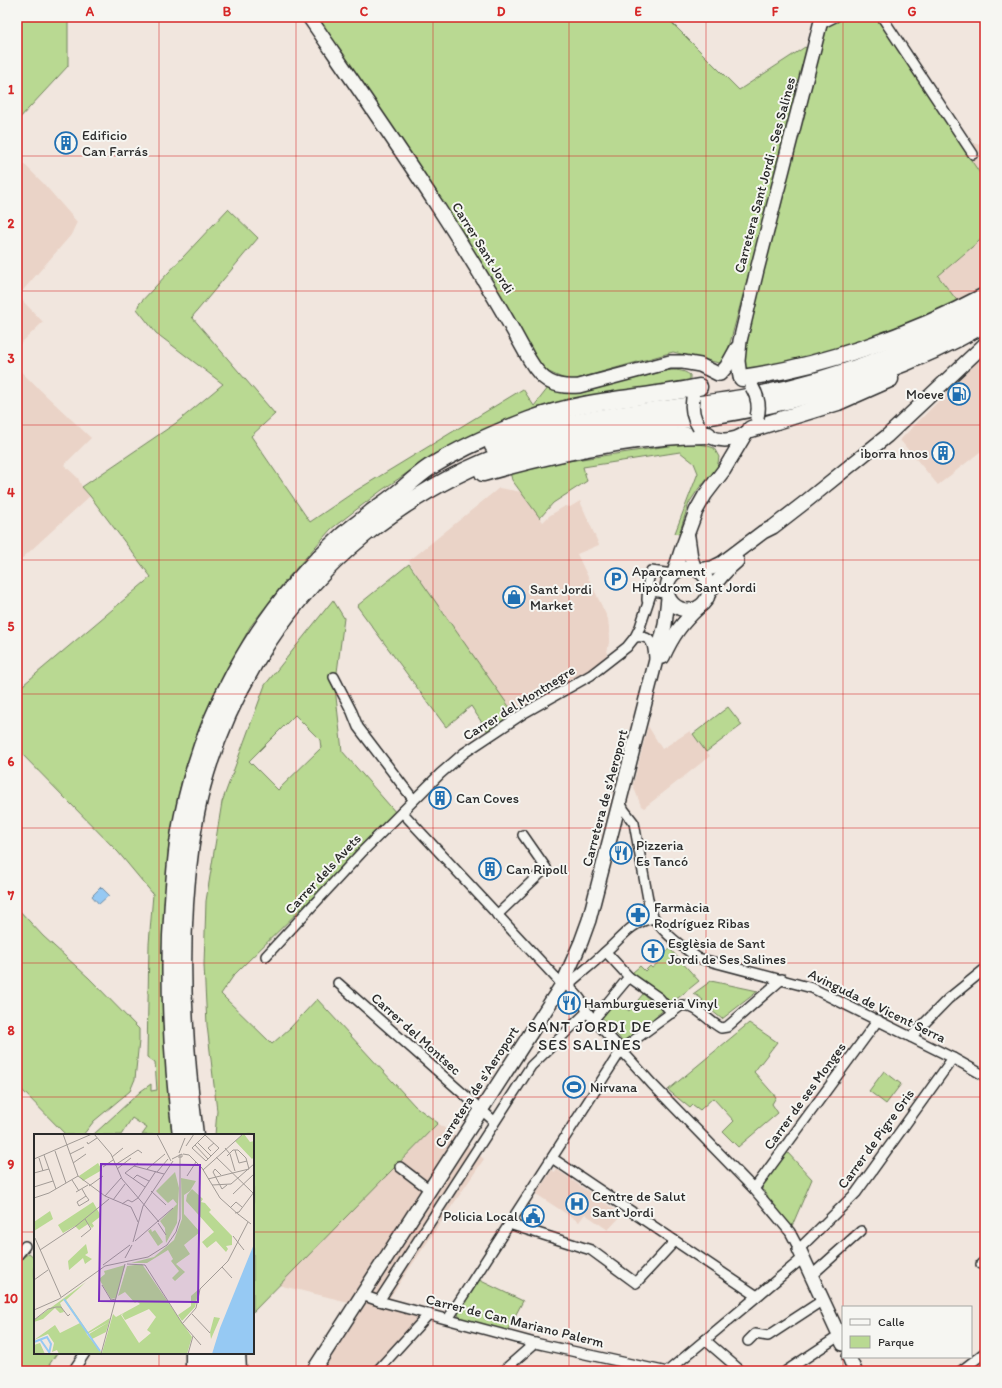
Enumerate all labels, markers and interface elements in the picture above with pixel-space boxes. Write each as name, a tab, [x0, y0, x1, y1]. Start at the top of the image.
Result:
text: A	[85, 4, 95, 19]
text: B	[223, 4, 232, 19]
text: C	[360, 4, 369, 19]
text: D	[497, 4, 506, 19]
text: E	[634, 4, 642, 19]
text: F	[772, 4, 779, 19]
text: G	[908, 4, 917, 19]
street label: Carretera Sant Jordi - Ses Salines	[731, 75, 799, 275]
text: 1	[8, 82, 14, 97]
place label: Edificio Can Farrás	[82, 127, 148, 160]
building icon: Edificio Can Farrás	[53, 130, 79, 156]
street label: Carrer Sant Jordi	[448, 199, 518, 297]
text: 2	[8, 216, 15, 231]
text: 3	[7, 351, 15, 366]
fuel station icon: Moeve	[946, 381, 972, 407]
place label: Moeve	[906, 386, 944, 403]
building icon: iborra hnos	[930, 440, 956, 466]
place label: iborra hnos	[860, 445, 928, 462]
text: 4	[7, 485, 15, 500]
place label: Aparcament Hipòdrom Sant Jordi	[632, 563, 756, 596]
parking icon: Aparcament Hipòdrom Sant Jordi	[603, 566, 629, 592]
place label: Sant Jordi Market	[530, 581, 592, 614]
shop icon: Sant Jordi Market	[501, 584, 527, 610]
text: 5	[8, 619, 15, 634]
street label: Carrer del Montnegre	[460, 661, 578, 744]
street label: Carretera de s'Aeroport	[579, 728, 631, 868]
text: 6	[8, 754, 15, 769]
building icon: Can Coves	[427, 785, 453, 811]
place label: Can Coves	[456, 790, 519, 807]
street label: Carrer dels Avets	[281, 830, 365, 918]
place label: Pizzeria Es Tancó	[636, 837, 688, 870]
restaurant icon: Pizzeria Es Tancó	[608, 840, 634, 866]
building icon: Can Ripoll	[477, 856, 503, 882]
place label: Can Ripoll	[506, 861, 568, 878]
text: 7	[7, 888, 15, 903]
place label: Farmàcia Rodríguez Ribas	[654, 899, 750, 932]
pharmacy icon: Farmàcia Rodríguez Ribas	[625, 902, 651, 928]
place label: Esglèsia de Sant Jordi de Ses Salines	[668, 935, 786, 968]
church icon: Esglèsia de Sant Jordi de Ses Salines	[640, 938, 666, 964]
street label: Avinguda de Vicent Serra	[806, 965, 948, 1047]
street label: Carrer del Montsec	[368, 989, 465, 1079]
restaurant icon: Hamburgueseria Vinyl	[556, 990, 582, 1016]
place label: Hamburgueseria Vinyl	[584, 995, 718, 1012]
district label: SANT JORDI DE SES SALINES	[528, 1017, 652, 1054]
text: 8	[7, 1023, 15, 1038]
street label: Carretera de s'Aeroport	[431, 1023, 523, 1151]
street label: Carrer de ses Monges	[760, 1039, 850, 1153]
sports icon: Nirvana	[561, 1074, 587, 1100]
place label: Nirvana	[590, 1079, 638, 1096]
street label: Carrer de Pigre Gris	[834, 1086, 918, 1192]
inset map	[34, 1134, 254, 1354]
text: 9	[8, 1157, 15, 1172]
place label: Centre de Salut Sant Jordi	[592, 1188, 686, 1221]
hospital icon: Centre de Salut Sant Jordi	[564, 1191, 590, 1217]
public building icon: Policia Local	[520, 1203, 546, 1229]
place label: Policia Local	[443, 1208, 518, 1225]
text: 10	[4, 1291, 18, 1306]
street label: Carrer de Can Mariano Palerm	[424, 1291, 606, 1351]
legend	[842, 1306, 972, 1358]
text: Calle	[878, 1315, 905, 1329]
text: Parque	[878, 1335, 914, 1349]

